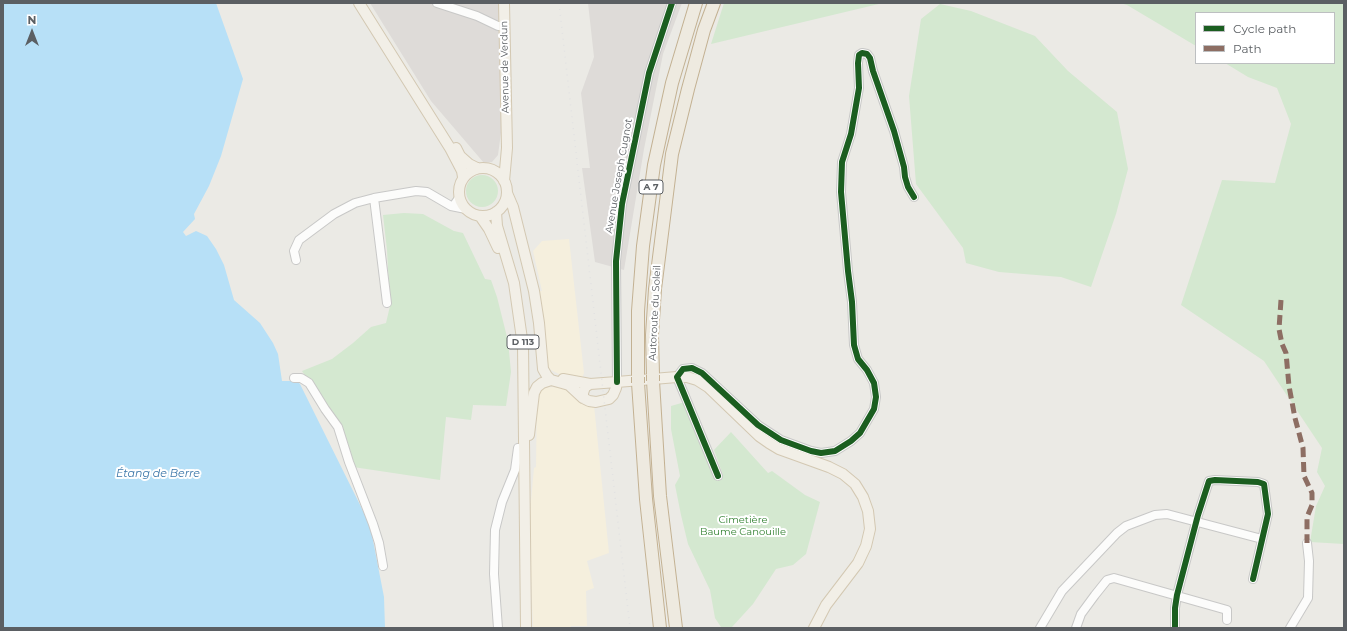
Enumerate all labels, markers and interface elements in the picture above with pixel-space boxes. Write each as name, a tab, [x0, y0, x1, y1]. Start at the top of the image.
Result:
north arrow	[12, 12, 52, 52]
legend	[1195, 12, 1335, 64]
text: N	[28, 13, 36, 27]
street label: Avenue de Verdun	[498, 21, 512, 113]
text: Cycle path	[1233, 21, 1296, 36]
text: Path	[1233, 41, 1262, 56]
street label: Avenue Joseph Cugnot	[603, 118, 635, 234]
road number: A 7	[639, 180, 663, 194]
street label: Autoroute du Soleil	[646, 265, 664, 361]
road number: D 113	[507, 335, 539, 349]
water label: Étang de Berre	[116, 467, 200, 481]
park label: Cimetière Baume Canouille	[700, 514, 786, 538]

